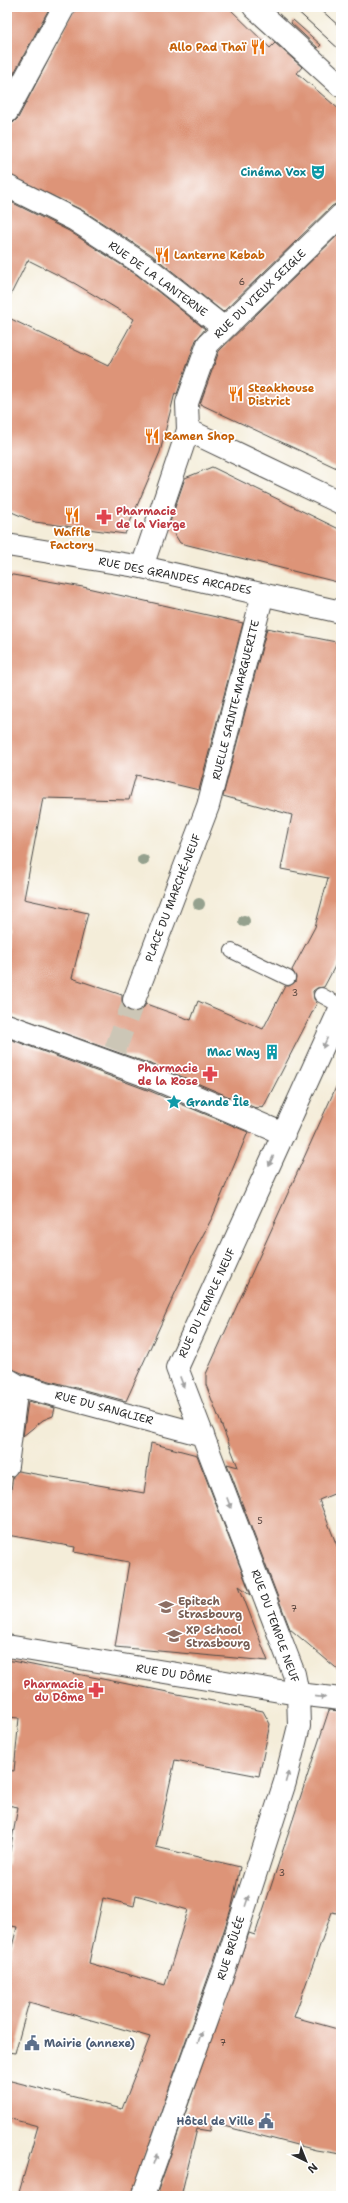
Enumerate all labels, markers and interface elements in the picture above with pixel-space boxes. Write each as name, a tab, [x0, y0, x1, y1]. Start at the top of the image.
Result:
restaurant icon: Allo Pad Thaï	[249, 38, 267, 56]
place label: Allo Pad Thaï	[169, 40, 248, 55]
theatre icon: Cinéma Vox	[309, 163, 327, 181]
place label: Cinéma Vox	[240, 165, 306, 180]
street label: RUE DE LA LANTERNE	[105, 238, 211, 320]
restaurant icon: Lanterne Kebab	[153, 246, 171, 264]
street label: RUE DU VIEUX SEIGLE	[211, 246, 309, 342]
place label: Lanterne Kebab	[174, 248, 265, 263]
house number: 6	[239, 276, 245, 288]
place label: Steakhouse District	[248, 381, 315, 409]
restaurant icon: Steakhouse District	[227, 385, 245, 403]
restaurant icon: Ramen Shop	[143, 427, 161, 445]
place label: Ramen Shop	[164, 429, 235, 444]
place label: Pharmacie de la Vierge	[116, 504, 186, 532]
restaurant icon: Waffle Factory	[63, 506, 81, 524]
pharmacy icon: Pharmacie de la Vierge	[95, 508, 113, 526]
place label: Waffle Factory	[50, 525, 94, 553]
street label: RUE DES GRANDES ARCADES	[97, 554, 253, 598]
street label: RUELLE SAINTE-MARGUERITE	[209, 618, 263, 782]
street label: PLACE DU MARCHÉ-NEUF	[141, 831, 204, 964]
house number: 3	[292, 987, 298, 999]
one-way arrow	[322, 1037, 328, 1048]
building icon: Mac Way	[263, 1043, 281, 1061]
place label: Mac Way	[207, 1045, 260, 1060]
place label: Pharmacie de la Rose	[138, 1061, 198, 1089]
pharmacy icon: Pharmacie de la Rose	[201, 1065, 219, 1083]
place icon: Grande Île	[165, 1093, 183, 1111]
place label: Grande Île	[186, 1094, 250, 1110]
one-way arrow	[268, 1156, 274, 1168]
street label: RUE DU TEMPLE NEUF	[175, 1246, 239, 1360]
one-way arrow	[179, 1376, 185, 1388]
street label: RUE DU SANGLIER	[53, 1388, 155, 1428]
one-way arrow	[226, 1497, 232, 1509]
house number: 5	[257, 1515, 263, 1527]
street label: RUE DU TEMPLE NEUF	[248, 1567, 302, 1685]
place label: Epitech Strasbourg	[178, 1594, 242, 1622]
school or university icon: Epitech Strasbourg	[157, 1598, 175, 1616]
house number: 7	[291, 1603, 297, 1615]
place label: XP School Strasbourg	[186, 1623, 250, 1651]
school or university icon: XP School Strasbourg	[165, 1627, 183, 1645]
street label: RUE DU DÔME	[135, 1660, 213, 1687]
place label: Pharmacie du Dôme	[24, 1677, 84, 1705]
pharmacy icon: Pharmacie du Dôme	[87, 1681, 105, 1699]
one-way arrow	[314, 1694, 326, 1700]
one-way arrow	[284, 1771, 290, 1783]
house number: 3	[279, 1867, 285, 1879]
one-way arrow	[244, 1894, 250, 1906]
street label: RUE BRÛLÉE	[213, 1914, 248, 1982]
one-way arrow	[198, 2031, 204, 2043]
public building icon: Mairie (annexe)	[23, 2034, 41, 2052]
place label: Mairie (annexe)	[44, 2036, 135, 2051]
house number: 7	[220, 2037, 226, 2049]
public building icon: Hôtel de Ville	[257, 2112, 275, 2130]
place label: Hôtel de Ville	[177, 2114, 254, 2129]
north arrow	[286, 2141, 326, 2181]
one-way arrow	[154, 2153, 160, 2165]
text: N	[304, 2159, 321, 2177]

